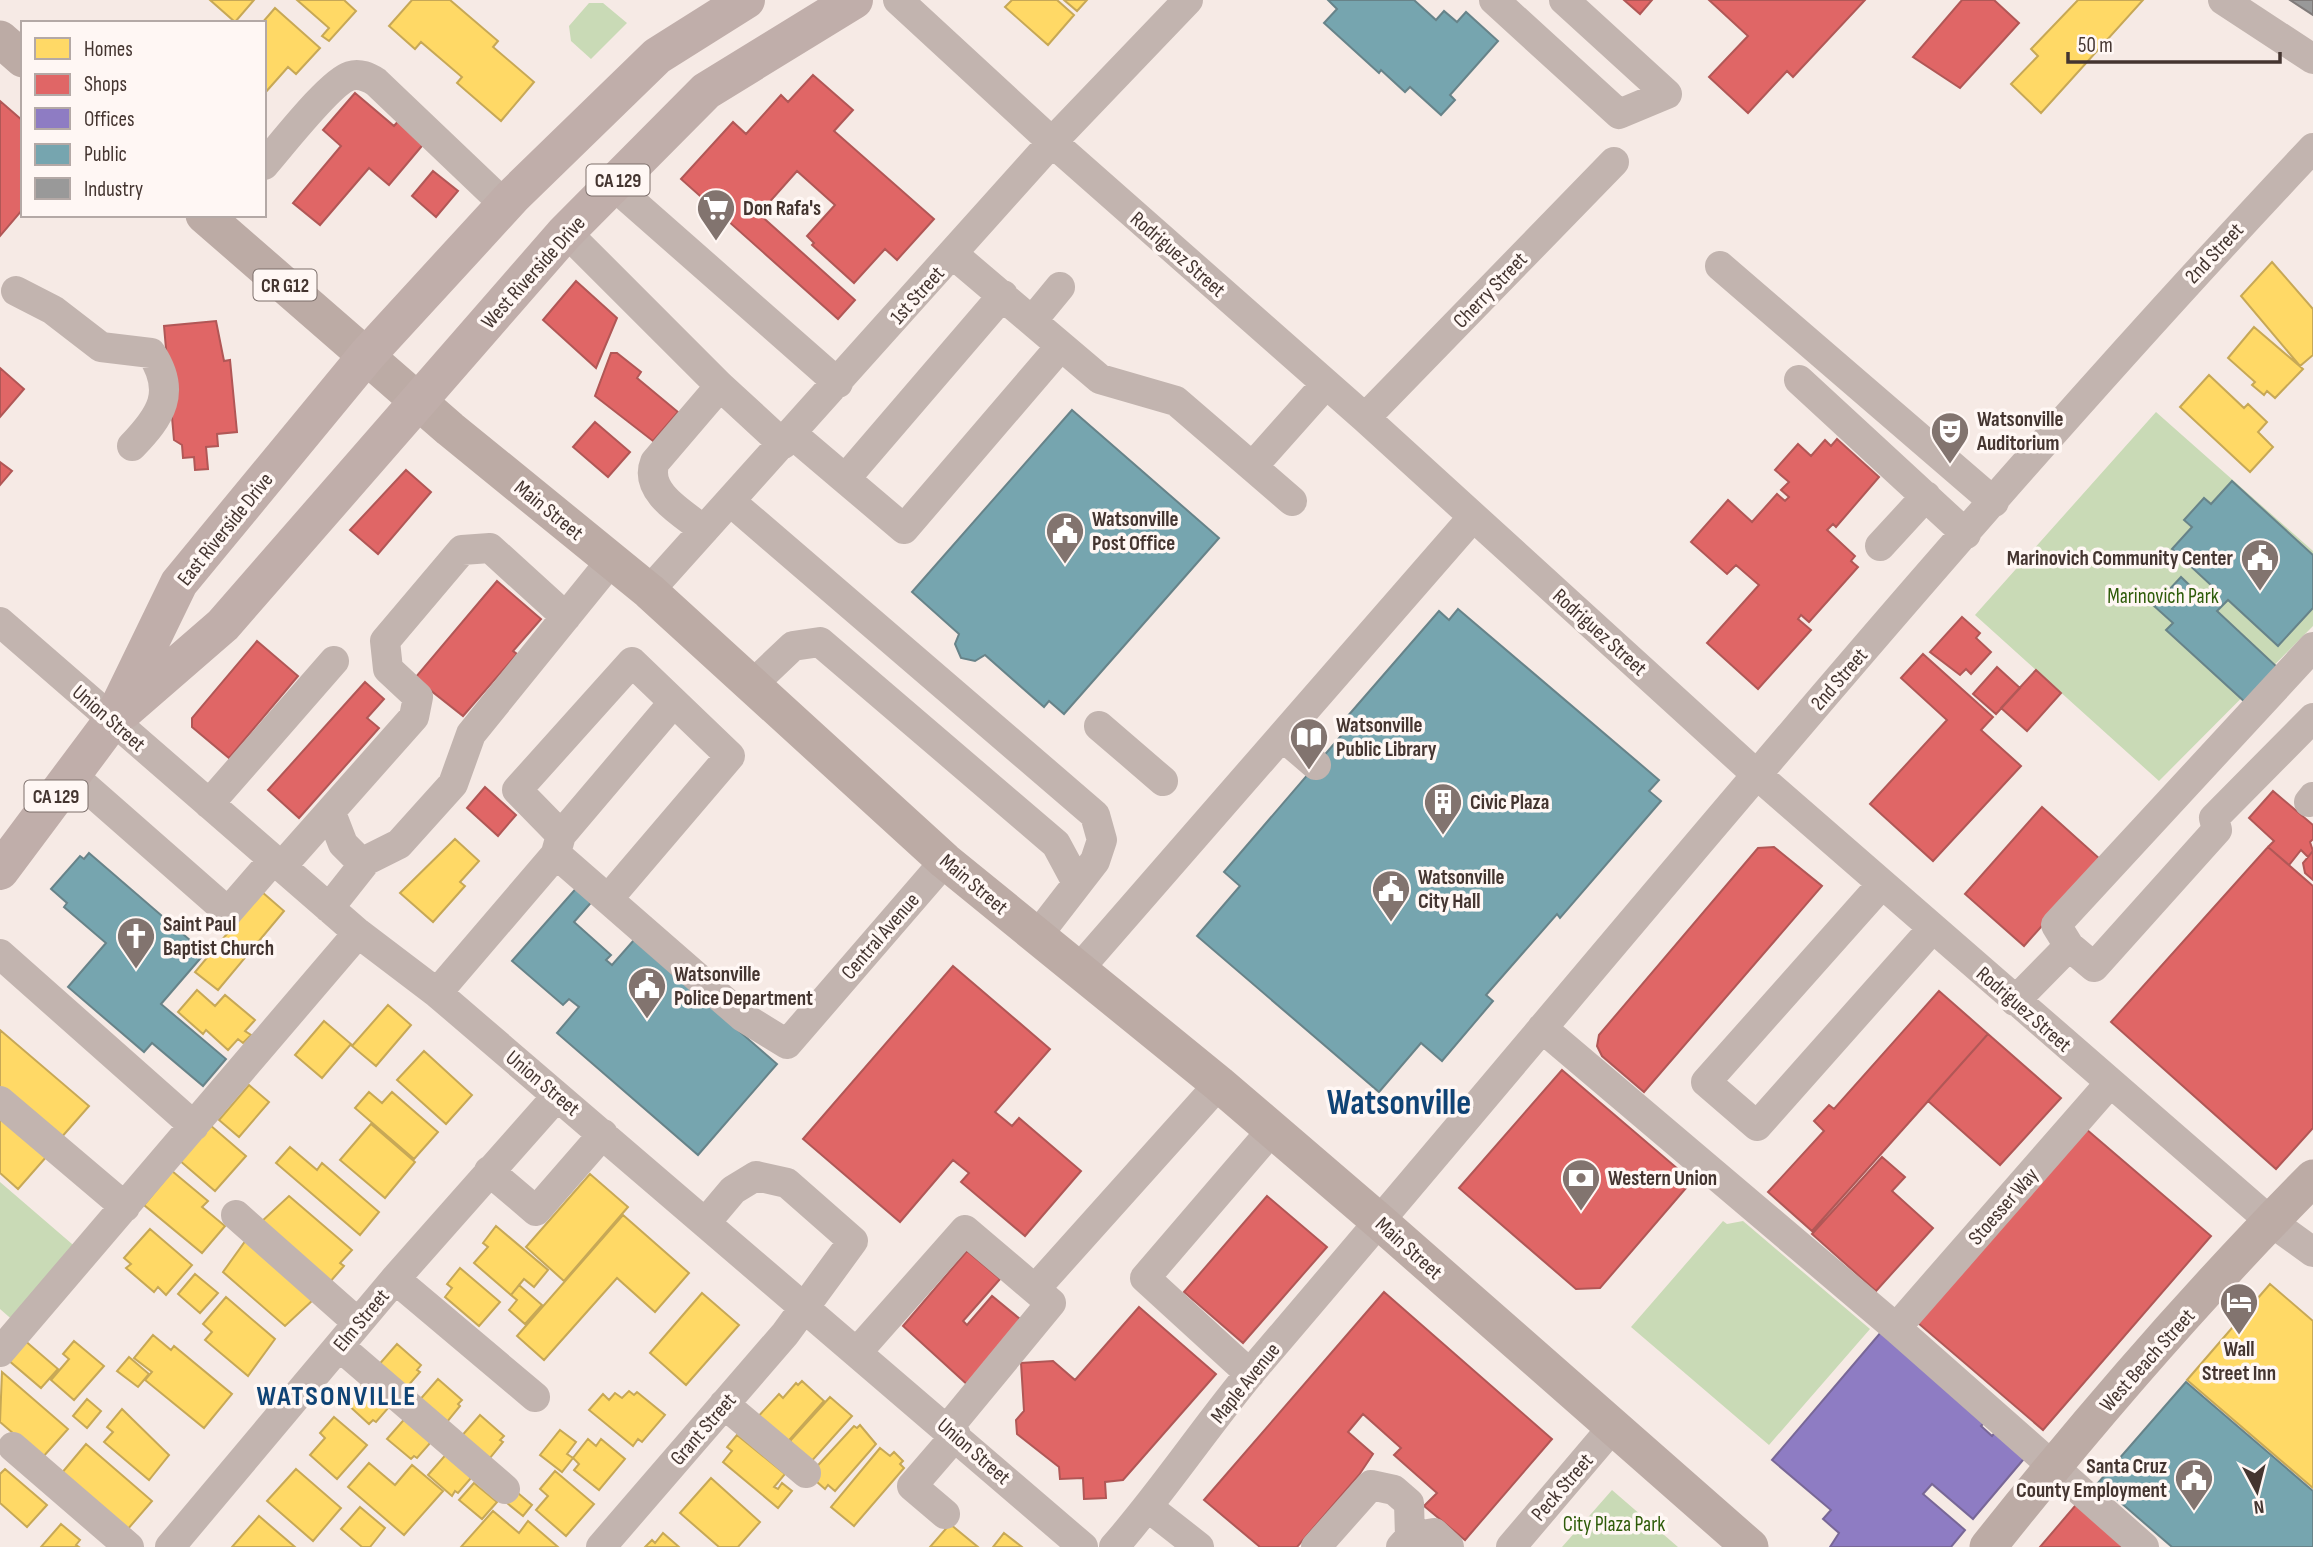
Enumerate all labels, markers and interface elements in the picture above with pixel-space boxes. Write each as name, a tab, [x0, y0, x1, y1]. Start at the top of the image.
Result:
legend	[21, 21, 266, 217]
scale bar	[2068, 21, 2280, 65]
text: 50 m	[2078, 33, 2113, 58]
text: Homes	[84, 37, 133, 62]
text: Shops	[84, 72, 127, 97]
text: Offices	[84, 107, 135, 132]
text: Public	[84, 142, 127, 167]
road number: CA 129	[586, 164, 650, 196]
text: Industry	[84, 177, 143, 202]
supermarket icon: Don Rafa's	[695, 187, 737, 242]
place label: Don Rafa's	[743, 196, 821, 221]
street label: Rodriguez Street	[1125, 206, 1230, 302]
street label: West Riverside Drive	[476, 211, 591, 334]
street label: 2nd Street	[2180, 218, 2249, 289]
street label: Cherry Street	[1448, 247, 1533, 333]
street label: 1st Street	[885, 261, 950, 329]
road number: CR G12	[254, 270, 316, 300]
place label: Watsonville Auditorium	[1976, 407, 2064, 456]
theatre icon: Watsonville Auditorium	[1929, 410, 1971, 465]
street label: East Riverside Drive	[172, 468, 279, 591]
street label: Main Street	[509, 475, 588, 546]
place label: Watsonville Post Office	[1092, 507, 1179, 556]
public building icon: Watsonville Post Office	[1044, 510, 1086, 565]
public building icon: Marinovich Community Center	[2239, 537, 2281, 592]
place label: Marinovich Community Center	[2007, 546, 2234, 571]
street label: Rodriguez Street	[1548, 584, 1652, 681]
park label: Marinovich Park	[2107, 584, 2219, 609]
street label: 2nd Street	[1806, 643, 1873, 715]
street label: Union Street	[67, 680, 150, 757]
place label: Watsonville Public Library	[1336, 713, 1437, 762]
library icon: Watsonville Public Library	[1288, 716, 1330, 771]
road number: CA 129	[24, 780, 88, 811]
building icon: Civic Plaza	[1422, 781, 1464, 836]
place label: Civic Plaza	[1470, 790, 1549, 815]
street label: Main Street	[935, 849, 1013, 920]
place label: Watsonville City Hall	[1418, 865, 1505, 914]
public building icon: Watsonville City Hall	[1370, 868, 1412, 923]
street label: Central Avenue	[836, 888, 925, 985]
place label: Saint Paul Baptist Church	[163, 912, 274, 961]
church icon: Saint Paul Baptist Church	[115, 915, 157, 970]
street label: Rodriguez Street	[1971, 961, 2076, 1057]
place label: Watsonville Police Department	[674, 962, 813, 1011]
public building icon: Watsonville Police Department	[626, 965, 668, 1020]
street label: Union Street	[501, 1045, 585, 1121]
district label: Watsonville	[1327, 1082, 1471, 1125]
bank icon: Western Union	[1560, 1157, 1602, 1212]
street label: Stoesser Way	[1963, 1163, 2044, 1250]
place label: Western Union	[1608, 1166, 1717, 1191]
street label: Main Street	[1370, 1212, 1447, 1285]
hotel icon: Wall Street Inn	[2218, 1281, 2260, 1336]
street label: Elm Street	[328, 1284, 395, 1357]
street label: West Beach Street	[2095, 1304, 2200, 1417]
place label: Wall Street Inn	[2202, 1337, 2276, 1386]
street label: Maple Avenue	[1205, 1338, 1285, 1429]
district label: WATSONVILLE	[256, 1380, 418, 1413]
street label: Grant Street	[665, 1388, 742, 1471]
street label: Union Street	[932, 1413, 1015, 1490]
street label: Peck Street	[1526, 1448, 1599, 1526]
place label: Santa Cruz County Employment	[2016, 1454, 2167, 1503]
north arrow	[2222, 1456, 2292, 1526]
public building icon: Santa Cruz County Employment	[2173, 1457, 2215, 1512]
text: N	[2252, 1494, 2265, 1518]
park label: City Plaza Park	[1563, 1512, 1665, 1537]

